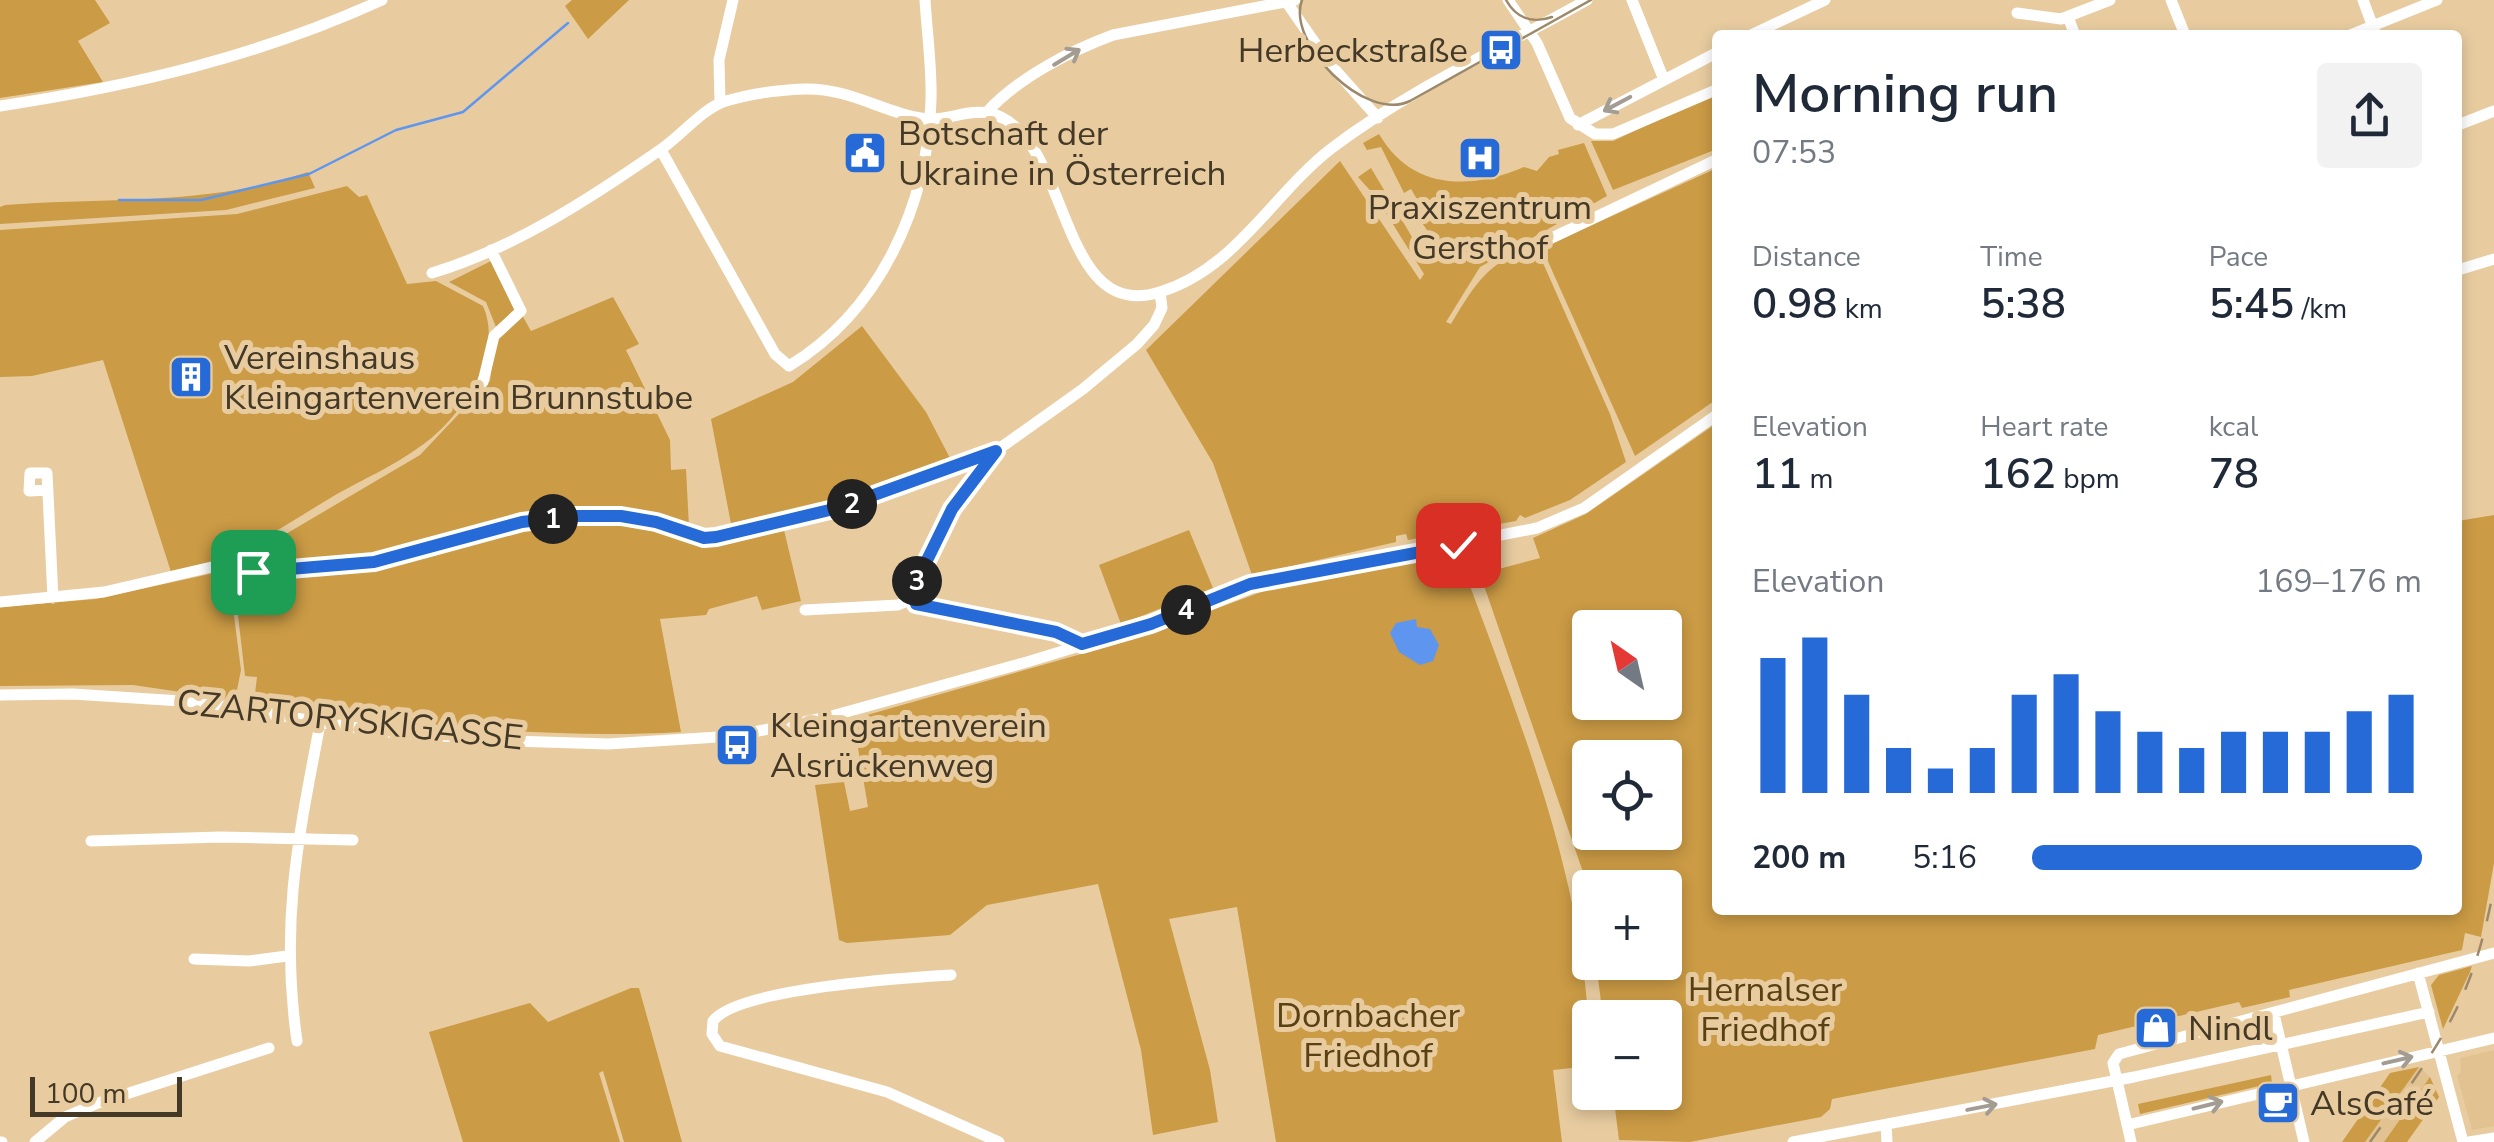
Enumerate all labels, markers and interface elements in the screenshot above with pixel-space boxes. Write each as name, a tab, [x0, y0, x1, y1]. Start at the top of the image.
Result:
place label: Herbeckstraße	[1238, 27, 1468, 74]
bus stop icon: Herbeckstraße	[1478, 27, 1524, 73]
one-way arrow	[1052, 47, 1081, 67]
text: Morning run	[1752, 56, 2058, 131]
button: share	[2317, 63, 2422, 168]
one-way arrow	[1602, 95, 1632, 115]
place label: Botschaft der Ukraine in Österreich	[898, 110, 1226, 197]
public building icon: Botschaft der Ukraine in Österreich	[842, 130, 888, 176]
text: 07:53	[1752, 131, 1836, 174]
hospital icon: Praxiszentrum Gersthof	[1457, 135, 1503, 181]
place label: Praxiszentrum Gersthof	[1368, 184, 1592, 271]
text: Distance	[1752, 238, 1861, 276]
text: Time	[1980, 238, 2043, 276]
text: Pace	[2209, 238, 2268, 276]
text: 0.98	[1752, 276, 1838, 333]
text: 5:38	[1980, 276, 2066, 333]
text: 5:45	[2209, 276, 2294, 333]
text: km	[1838, 290, 1883, 328]
text: /km	[2294, 290, 2347, 328]
place label: Vereinshaus Kleingartenverein Brunnstube	[223, 334, 693, 421]
building icon: Vereinshaus Kleingartenverein Brunnstube	[168, 354, 214, 400]
text: Elevation	[1752, 408, 1868, 446]
text: Heart rate	[1980, 408, 2108, 446]
text: kcal	[2209, 408, 2258, 446]
text: 11	[1752, 446, 1802, 503]
text: 162	[1980, 446, 2056, 503]
text: 78	[2209, 446, 2259, 503]
text: m	[1802, 460, 1834, 498]
text: bpm	[2056, 460, 2120, 498]
pin: 2	[827, 479, 877, 529]
text: 2	[844, 485, 860, 523]
pin: 1	[528, 494, 578, 544]
text: 1	[545, 500, 561, 538]
pin	[1416, 503, 1501, 588]
icon: check	[1431, 518, 1486, 573]
pin	[211, 530, 296, 615]
icon: arrive	[226, 545, 281, 600]
pin: 3	[892, 556, 942, 606]
text: Elevation	[1752, 560, 1885, 603]
text: 169–176 m	[2255, 560, 2422, 603]
text: 3	[909, 562, 925, 600]
pin: 4	[1161, 585, 1211, 635]
text: 4	[1178, 591, 1194, 629]
north arrow	[1572, 610, 1682, 720]
map controls	[1572, 610, 1682, 1110]
street label: CZARTORYSKIGASSE	[175, 678, 525, 762]
place label: Kleingartenverein Alsrückenweg	[770, 702, 1047, 789]
bus stop icon: Kleingartenverein Alsrückenweg	[714, 722, 760, 768]
button: locate	[1572, 740, 1682, 850]
text: 200 m	[1752, 836, 1846, 879]
text: 5:16	[1912, 836, 1977, 879]
button: +	[1572, 870, 1682, 980]
park label: Hernalser Friedhof	[1688, 966, 1843, 1053]
park label: Dornbacher Friedhof	[1276, 992, 1460, 1079]
button: −	[1572, 1000, 1682, 1110]
shop icon: Nindl	[2133, 1005, 2179, 1051]
place label: Nindl	[2188, 1005, 2273, 1052]
one-way arrow	[2381, 1050, 2413, 1068]
scale bar	[30, 1072, 182, 1116]
text: 100 m	[45, 1075, 127, 1113]
cafe icon: AlsCafé	[2255, 1080, 2301, 1126]
place label: AlsCafé	[2310, 1080, 2434, 1127]
one-way arrow	[2191, 1095, 2223, 1113]
one-way arrow	[1965, 1096, 1997, 1115]

